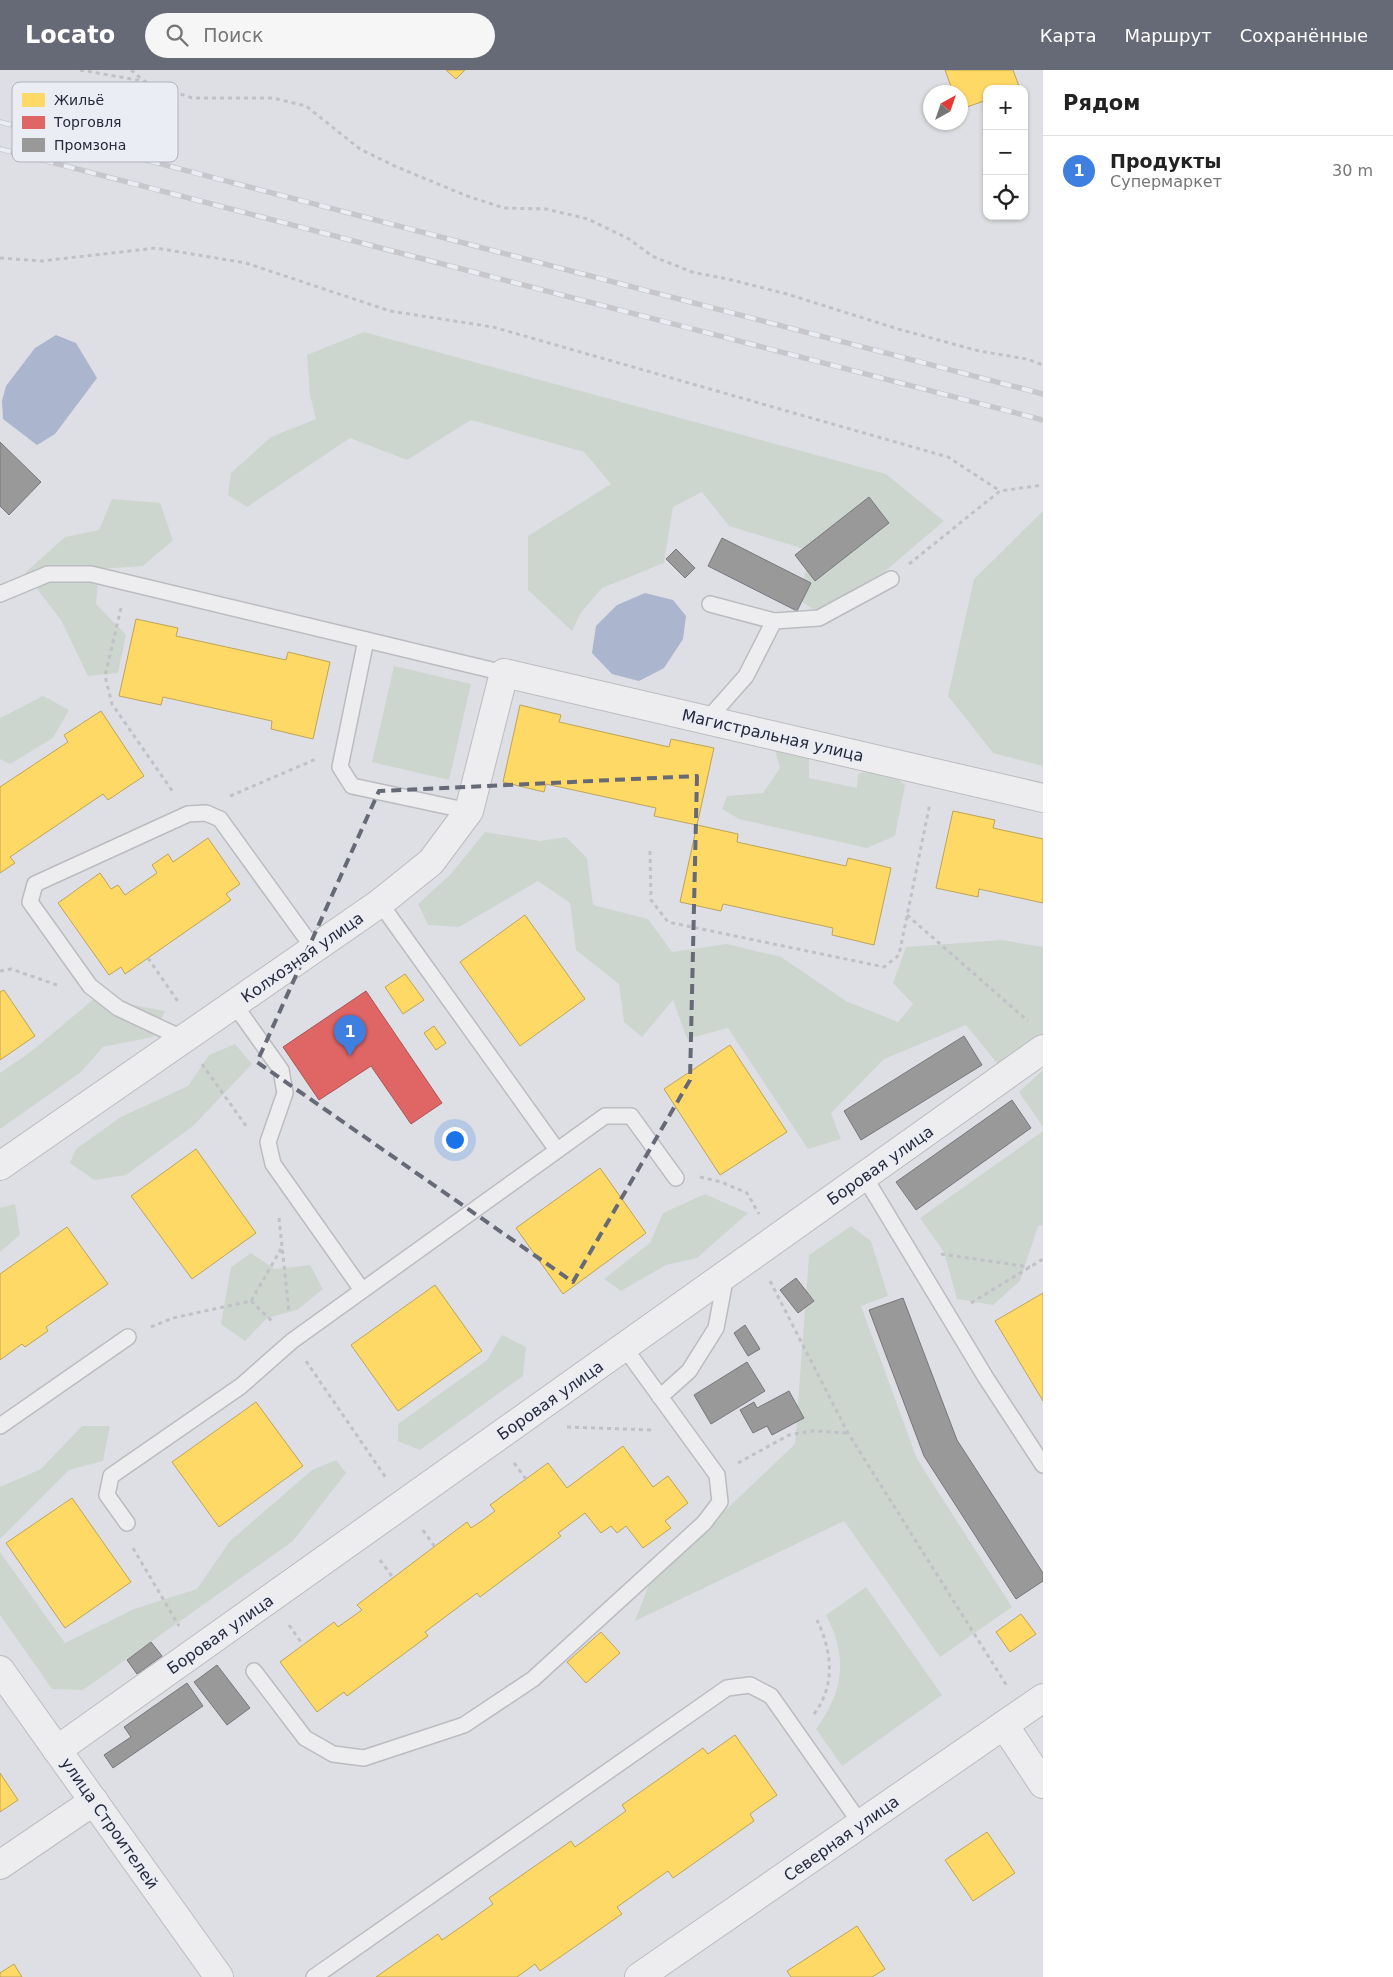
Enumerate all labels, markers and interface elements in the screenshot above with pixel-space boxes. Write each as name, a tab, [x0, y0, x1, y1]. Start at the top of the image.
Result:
search box	[145, 13, 495, 58]
text: Locato	[25, 21, 115, 49]
icon: search	[163, 21, 191, 49]
text: Поиск	[203, 24, 263, 46]
text: Карта	[1040, 25, 1097, 46]
text: Маршрут	[1125, 25, 1212, 46]
text: Сохранённые	[1240, 25, 1368, 46]
legend	[12, 82, 178, 162]
north arrow	[923, 85, 968, 130]
map controls	[983, 85, 1028, 220]
button: +	[983, 85, 1028, 130]
text: Рядом	[1063, 91, 1140, 115]
text: Жильё	[54, 92, 104, 108]
text: Торговля	[53, 114, 122, 130]
button: −	[983, 130, 1028, 175]
text: Промзона	[54, 137, 126, 153]
text: Продукты	[1110, 150, 1221, 172]
text: 1	[1073, 161, 1085, 180]
text: 30 m	[1332, 161, 1373, 180]
text: Супермаркет	[1110, 172, 1222, 191]
button: locate	[983, 175, 1028, 220]
street label: Магистральная улица	[680, 705, 866, 766]
street label: Колхозная улица	[237, 908, 367, 1007]
pin: 1	[334, 1015, 366, 1056]
street label: Боровая улица	[823, 1122, 937, 1209]
your location	[442, 1127, 468, 1153]
street label: Боровая улица	[493, 1357, 607, 1444]
street label: Боровая улица	[163, 1591, 277, 1678]
street label: улица Строителей	[57, 1754, 162, 1893]
street label: Северная улица	[780, 1792, 903, 1885]

